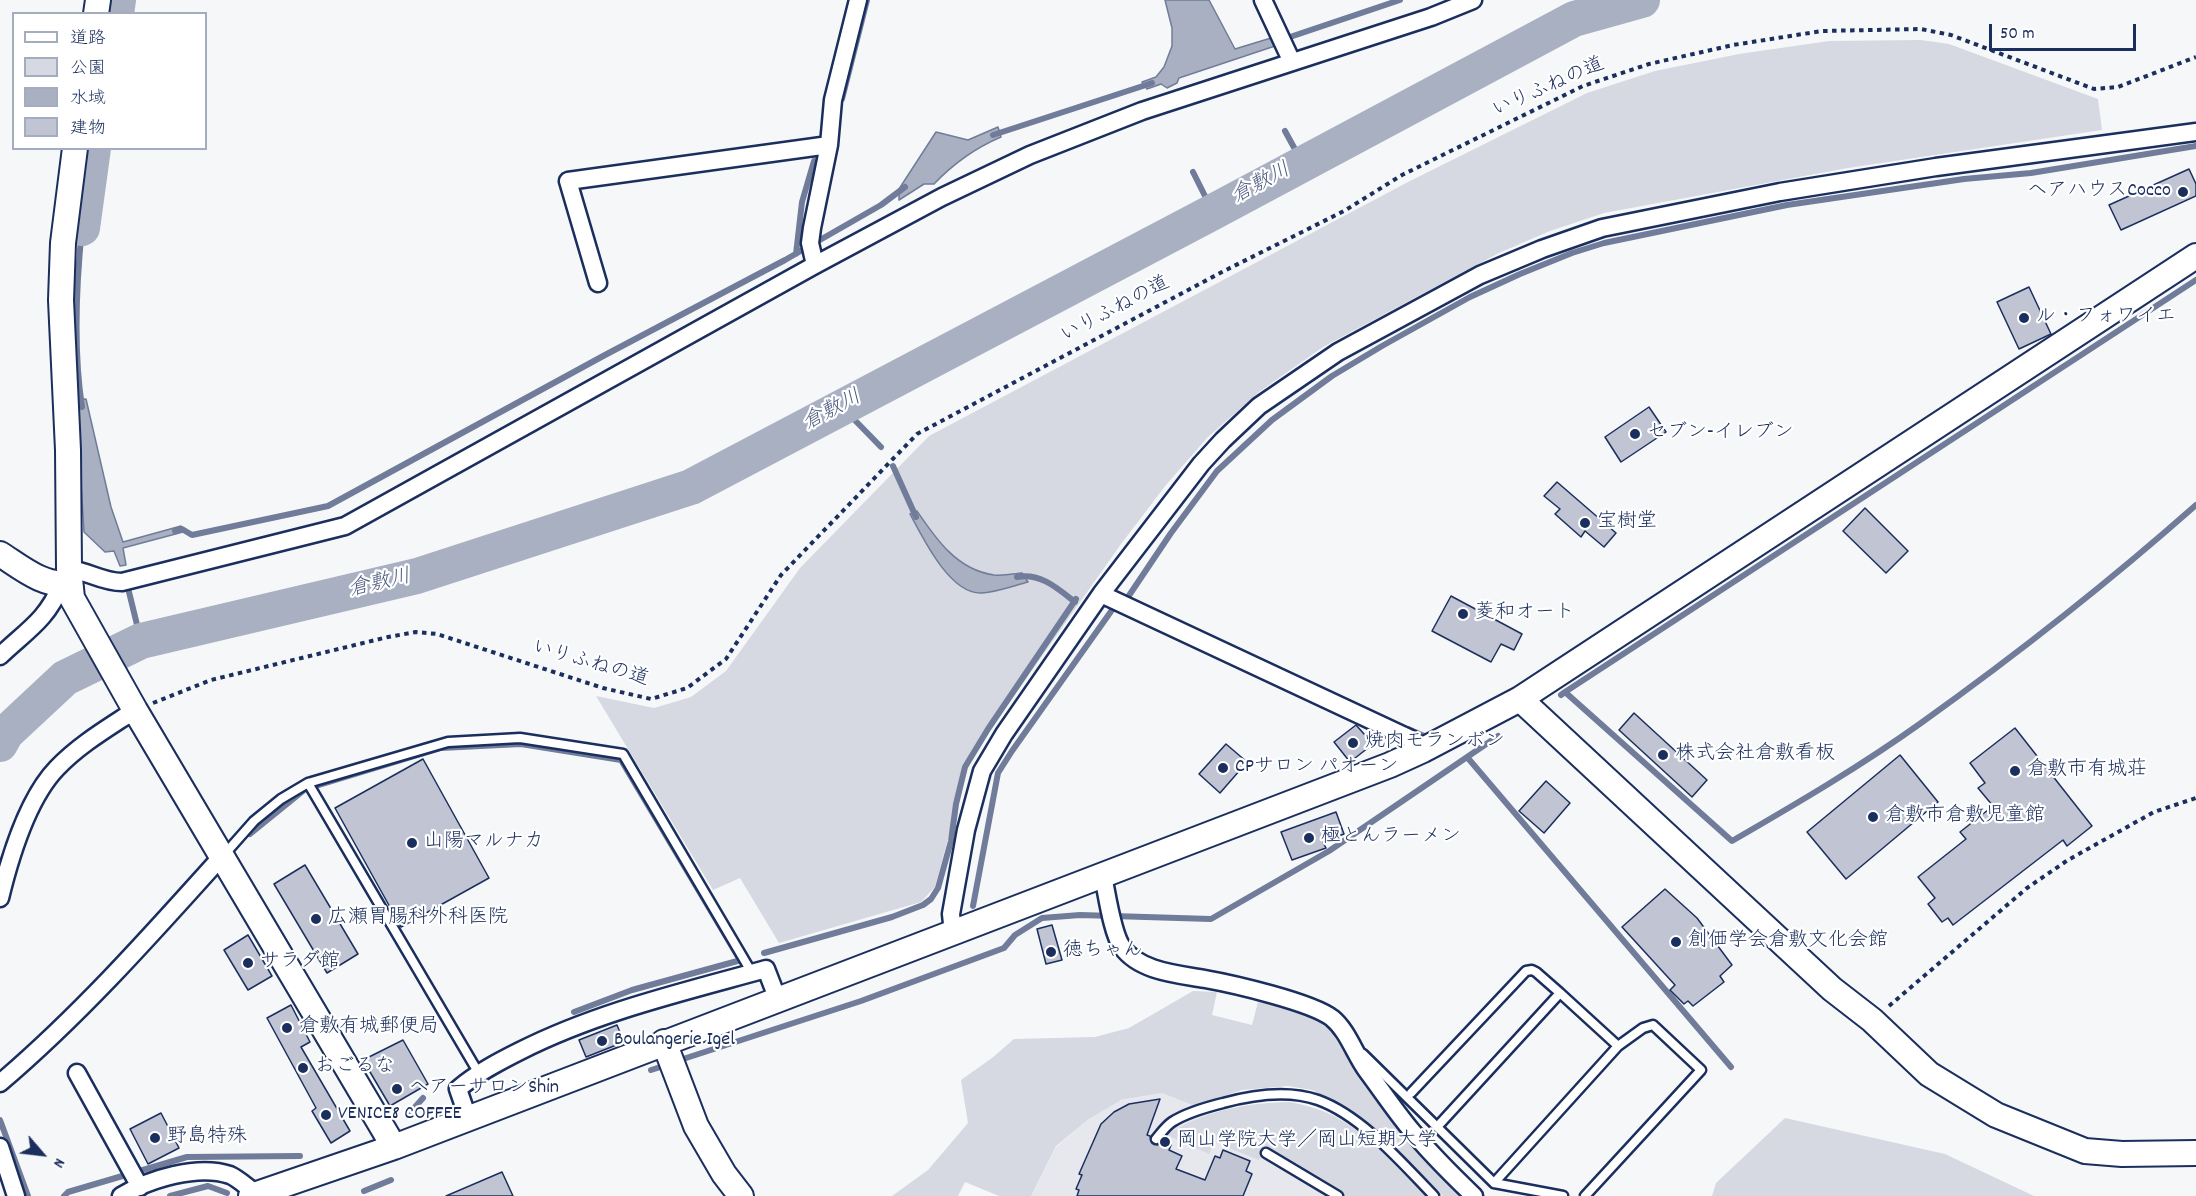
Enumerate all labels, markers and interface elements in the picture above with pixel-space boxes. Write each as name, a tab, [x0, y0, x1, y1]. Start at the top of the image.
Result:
legend	[12, 12, 207, 150]
scale bar	[1992, 12, 2139, 50]
text: 50 m	[2000, 22, 2035, 47]
text: 道路	[70, 27, 106, 52]
street label: いりふねの道	[1489, 54, 1609, 124]
text: 公園	[70, 57, 106, 82]
text: 水域	[70, 87, 106, 112]
text: 建物	[70, 117, 106, 142]
water label: 倉敷川	[1228, 159, 1296, 211]
place label: ヘアハウスCocco	[2027, 180, 2171, 204]
marker: ヘアハウスCocco	[2176, 185, 2190, 199]
street label: いりふねの道	[1057, 272, 1175, 350]
place label: ル・フォワイエ	[2036, 306, 2176, 330]
marker: ル・フォワイエ	[2017, 311, 2031, 325]
water label: 倉敷川	[799, 386, 867, 438]
place label: セブン-イレブン	[1647, 422, 1794, 446]
marker: セブン-イレブン	[1628, 427, 1642, 441]
place label: 宝樹堂	[1597, 511, 1657, 535]
marker: 宝樹堂	[1578, 516, 1592, 530]
water label: 倉敷川	[346, 566, 414, 604]
place label: 菱和オート	[1475, 602, 1575, 626]
marker: 菱和オート	[1456, 607, 1470, 621]
street label: いりふねの道	[529, 637, 651, 693]
place label: 焼肉モランボン	[1365, 731, 1505, 755]
marker: 焼肉モランボン	[1346, 736, 1360, 750]
place label: 株式会社倉敷看板	[1675, 743, 1835, 767]
marker: 株式会社倉敷看板	[1656, 748, 1670, 762]
place label: CPサロン パオーン	[1235, 756, 1399, 780]
place label: 倉敷市有城荘	[2027, 759, 2147, 783]
marker: CPサロン パオーン	[1216, 761, 1230, 775]
marker: 倉敷市有城荘	[2008, 764, 2022, 778]
place label: 倉敷市倉敷児童館	[1885, 805, 2045, 829]
marker: 倉敷市倉敷児童館	[1866, 810, 1880, 824]
place label: 極とんラーメン	[1321, 826, 1461, 850]
place label: 山陽マルナカ	[424, 831, 544, 855]
marker: 極とんラーメン	[1302, 831, 1316, 845]
marker: 山陽マルナカ	[405, 836, 419, 850]
place label: 広瀬胃腸科外科医院	[328, 907, 508, 931]
marker: 広瀬胃腸科外科医院	[309, 912, 323, 926]
place label: 創価学会倉敷文化会館	[1688, 930, 1888, 954]
marker: 創価学会倉敷文化会館	[1669, 935, 1683, 949]
place label: 徳ちゃん	[1063, 940, 1143, 964]
marker: 徳ちゃん	[1044, 945, 1058, 959]
place label: サラダ館	[260, 951, 340, 975]
marker: サラダ館	[241, 956, 255, 970]
place label: 倉敷有城郵便局	[299, 1016, 439, 1040]
marker: 倉敷有城郵便局	[280, 1021, 294, 1035]
place label: Boulangerie Igel	[614, 1029, 735, 1053]
marker: Boulangerie Igel	[595, 1034, 609, 1048]
place label: おごるな	[315, 1056, 395, 1080]
marker: おごるな	[296, 1061, 310, 1075]
place label: ヘアーサロンShin	[409, 1077, 559, 1101]
marker: ヘアーサロンShin	[390, 1082, 404, 1096]
place label: VENICE8 COFFEE	[338, 1103, 462, 1127]
marker: VENICE8 COFFEE	[319, 1108, 333, 1122]
north arrow	[12, 1124, 72, 1184]
place label: 野島特殊	[167, 1126, 247, 1150]
place label: 岡山学院大学／岡山短期大学	[1177, 1130, 1437, 1154]
marker: 野島特殊	[148, 1131, 162, 1145]
marker: 岡山学院大学／岡山短期大学	[1158, 1135, 1172, 1149]
text: N	[46, 1154, 70, 1172]

